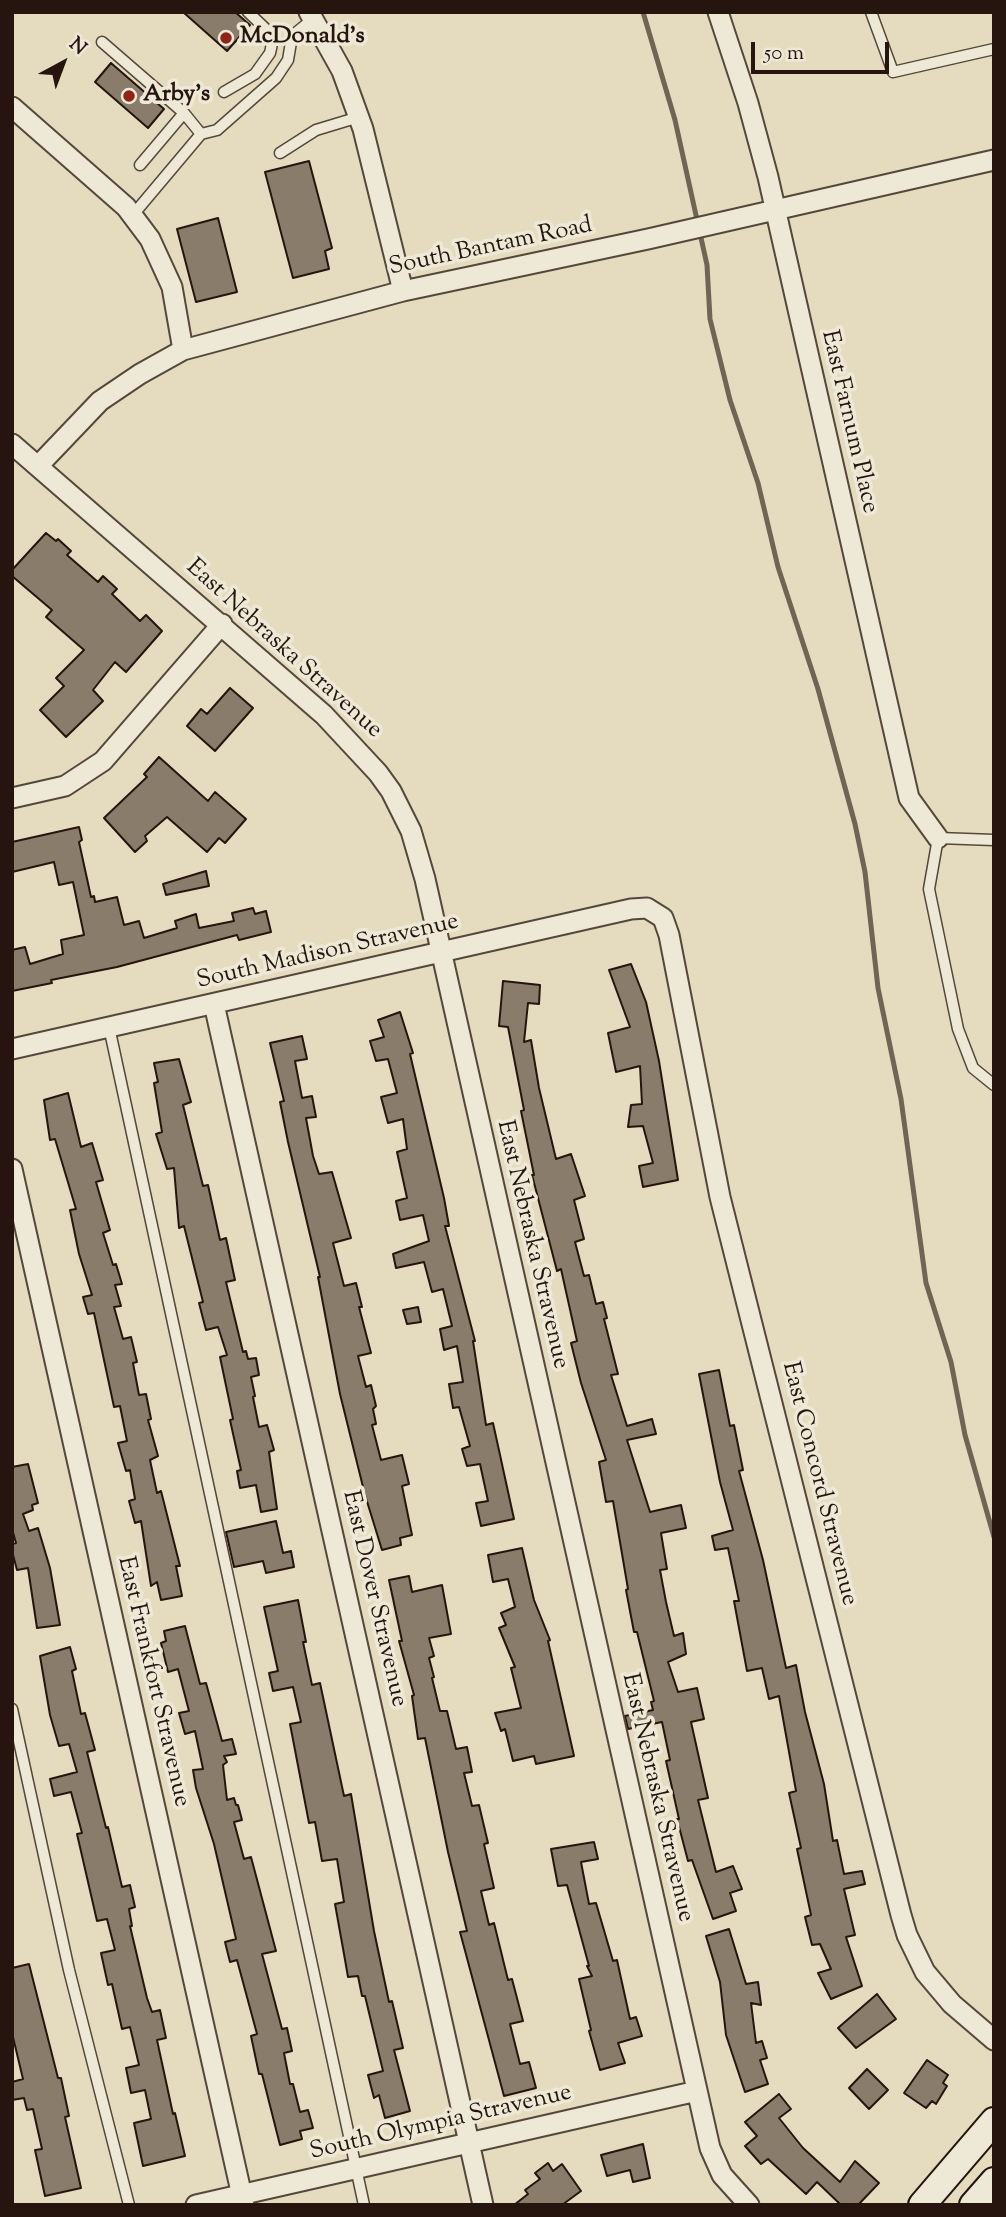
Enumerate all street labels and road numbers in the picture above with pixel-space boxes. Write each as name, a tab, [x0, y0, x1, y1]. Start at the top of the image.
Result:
street label: South Bantam Road	[387, 212, 595, 284]
street label: East Farnum Place	[813, 328, 883, 516]
street label: East Nebraska Stravenue	[179, 554, 387, 746]
street label: South Madison Stravenue	[194, 909, 462, 997]
street label: East Nebraska Stravenue	[488, 1118, 574, 1372]
street label: East Concord Stravenue	[774, 1359, 862, 1609]
street label: East Dover Stravenue	[334, 1488, 412, 1710]
street label: East Frankfort Stravenue	[109, 1554, 195, 1810]
street label: East Nebraska Stravenue	[613, 1671, 699, 1925]
street label: South Olympia Stravenue	[307, 2080, 575, 2168]

